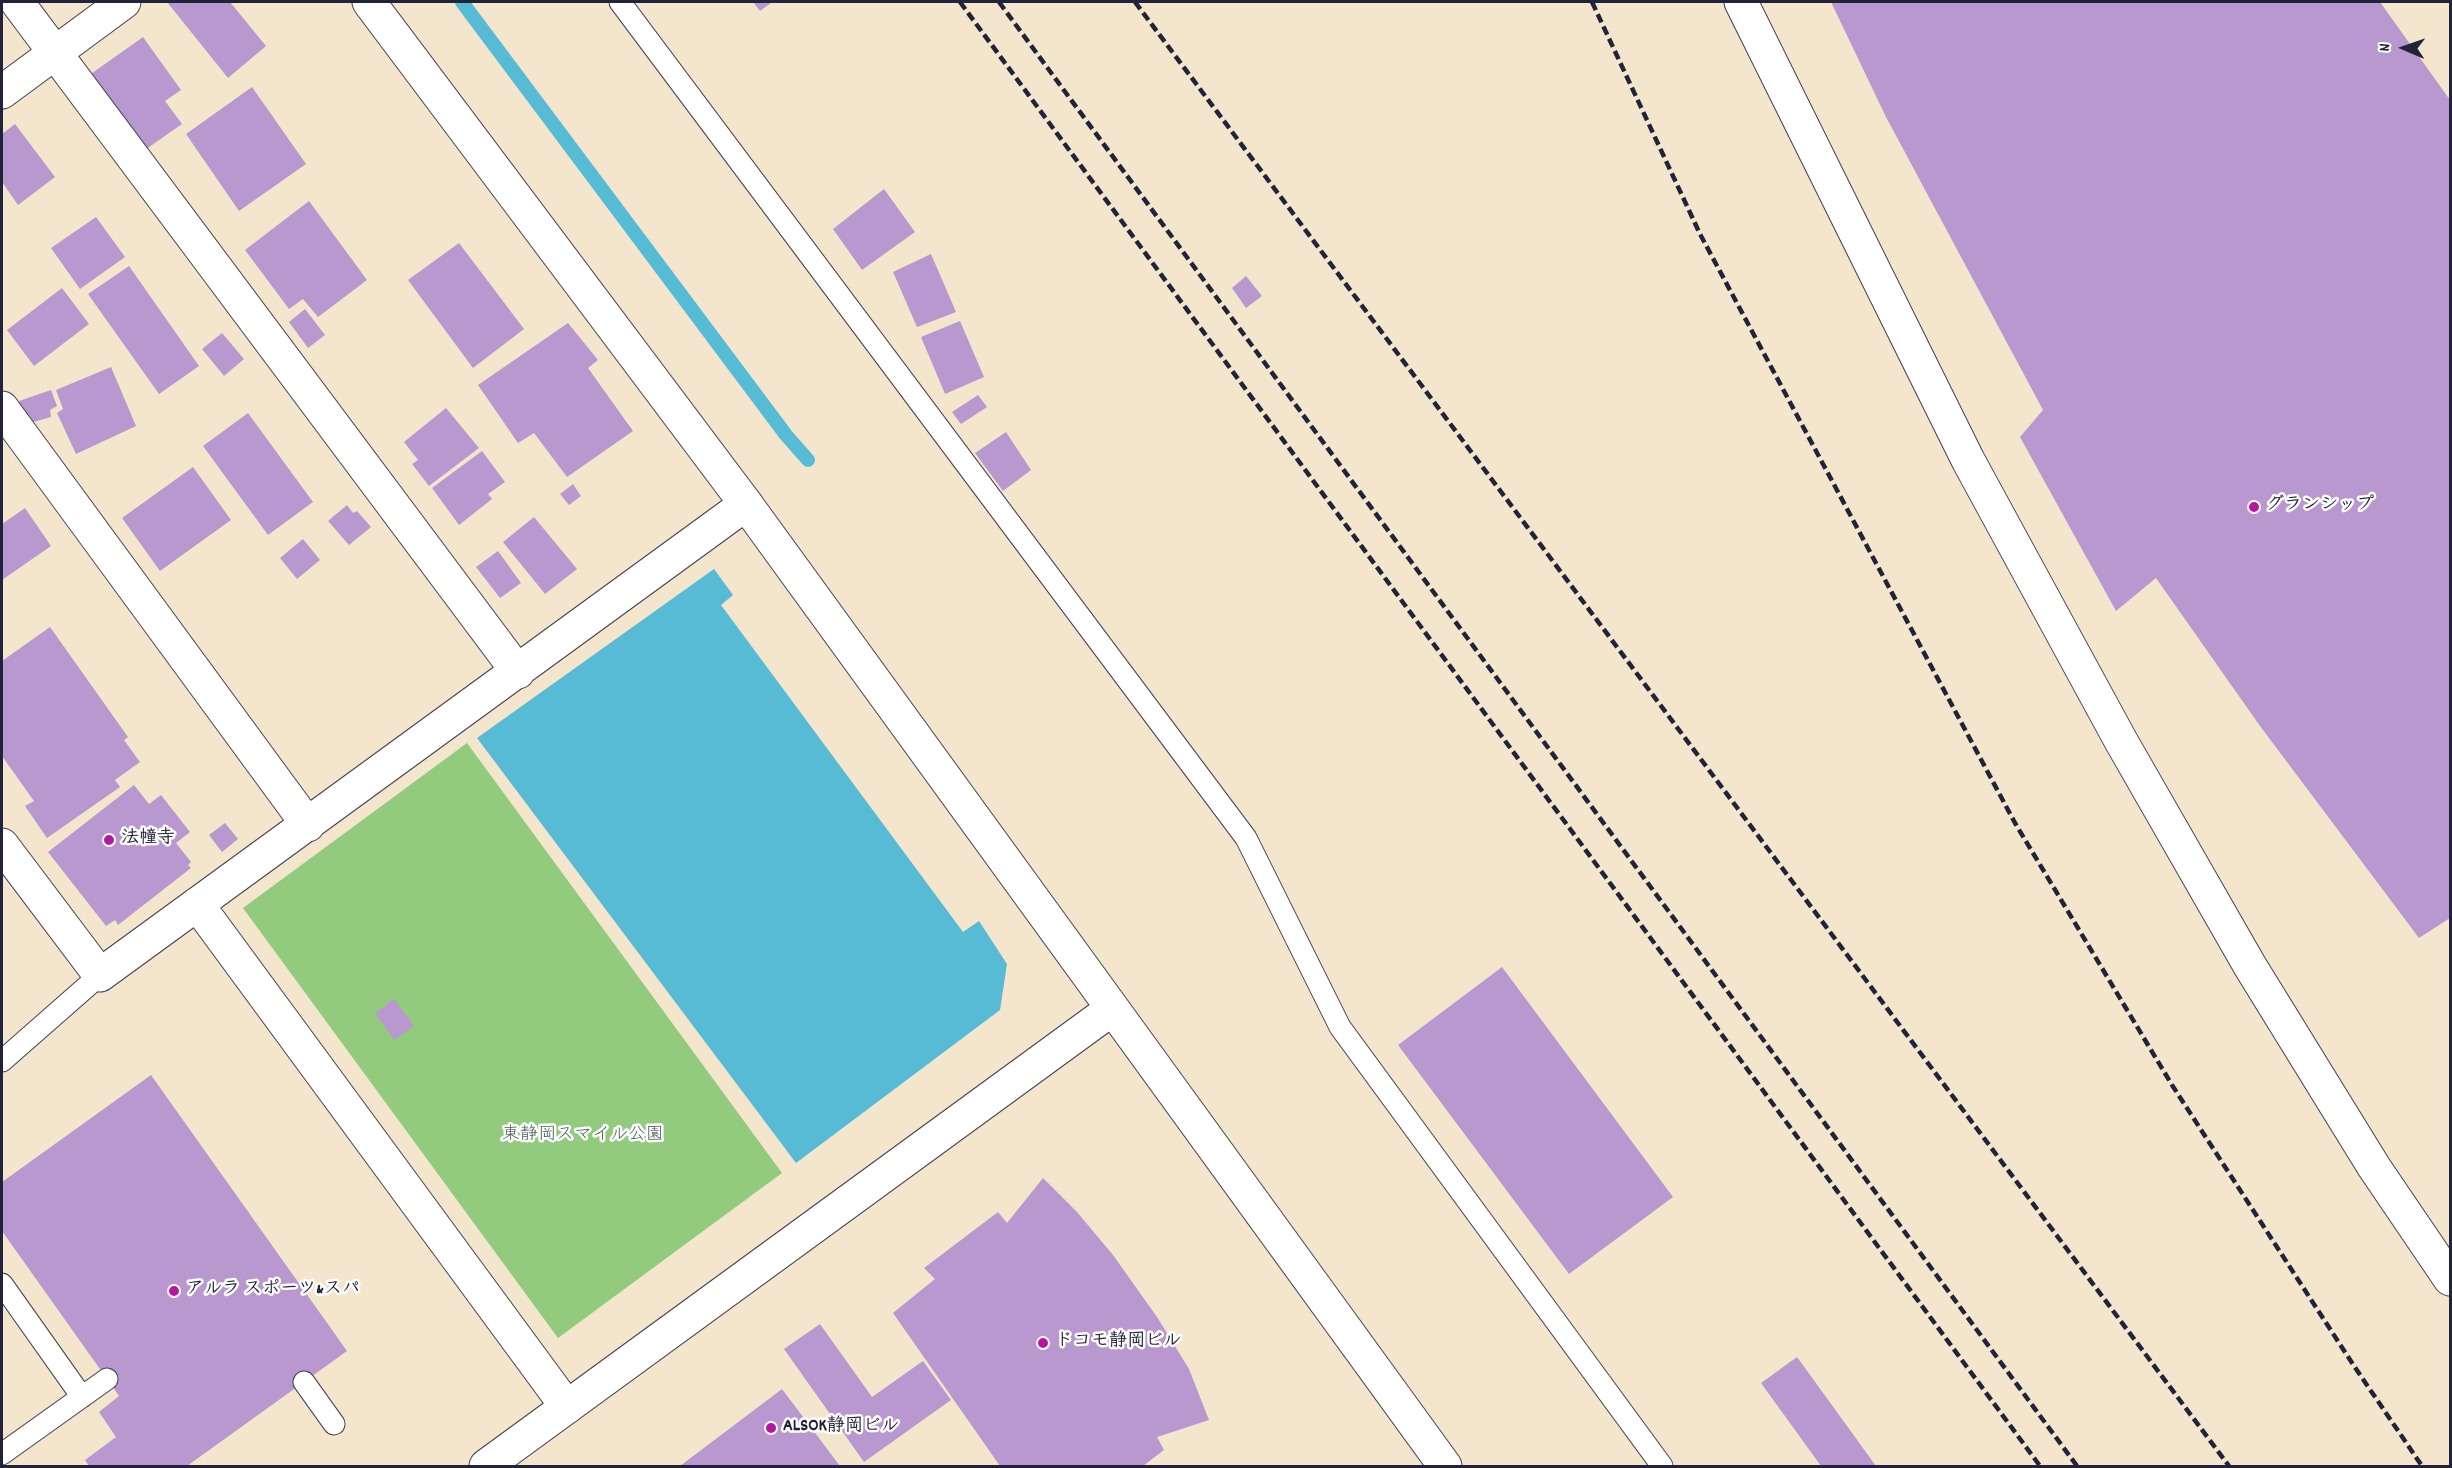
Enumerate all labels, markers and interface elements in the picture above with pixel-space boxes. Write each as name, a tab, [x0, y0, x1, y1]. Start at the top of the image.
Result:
north arrow	[2374, 18, 2434, 78]
text: N	[2374, 43, 2397, 52]
place label: グランシップ	[2266, 496, 2374, 518]
marker: グランシップ	[2247, 500, 2261, 514]
place label: 法幢寺	[121, 829, 175, 851]
marker: 法幢寺	[102, 833, 116, 847]
park label: 東静岡スマイル公園	[502, 1126, 664, 1148]
place label: アルラ スポーツ&スパ	[186, 1280, 360, 1302]
marker: アルラ スポーツ&スパ	[167, 1284, 181, 1298]
place label: ドコモ静岡ビル	[1055, 1332, 1181, 1354]
marker: ドコモ静岡ビル	[1036, 1336, 1050, 1350]
place label: ALSOK静岡ビル	[783, 1417, 899, 1439]
marker: ALSOK静岡ビル	[764, 1421, 778, 1435]

